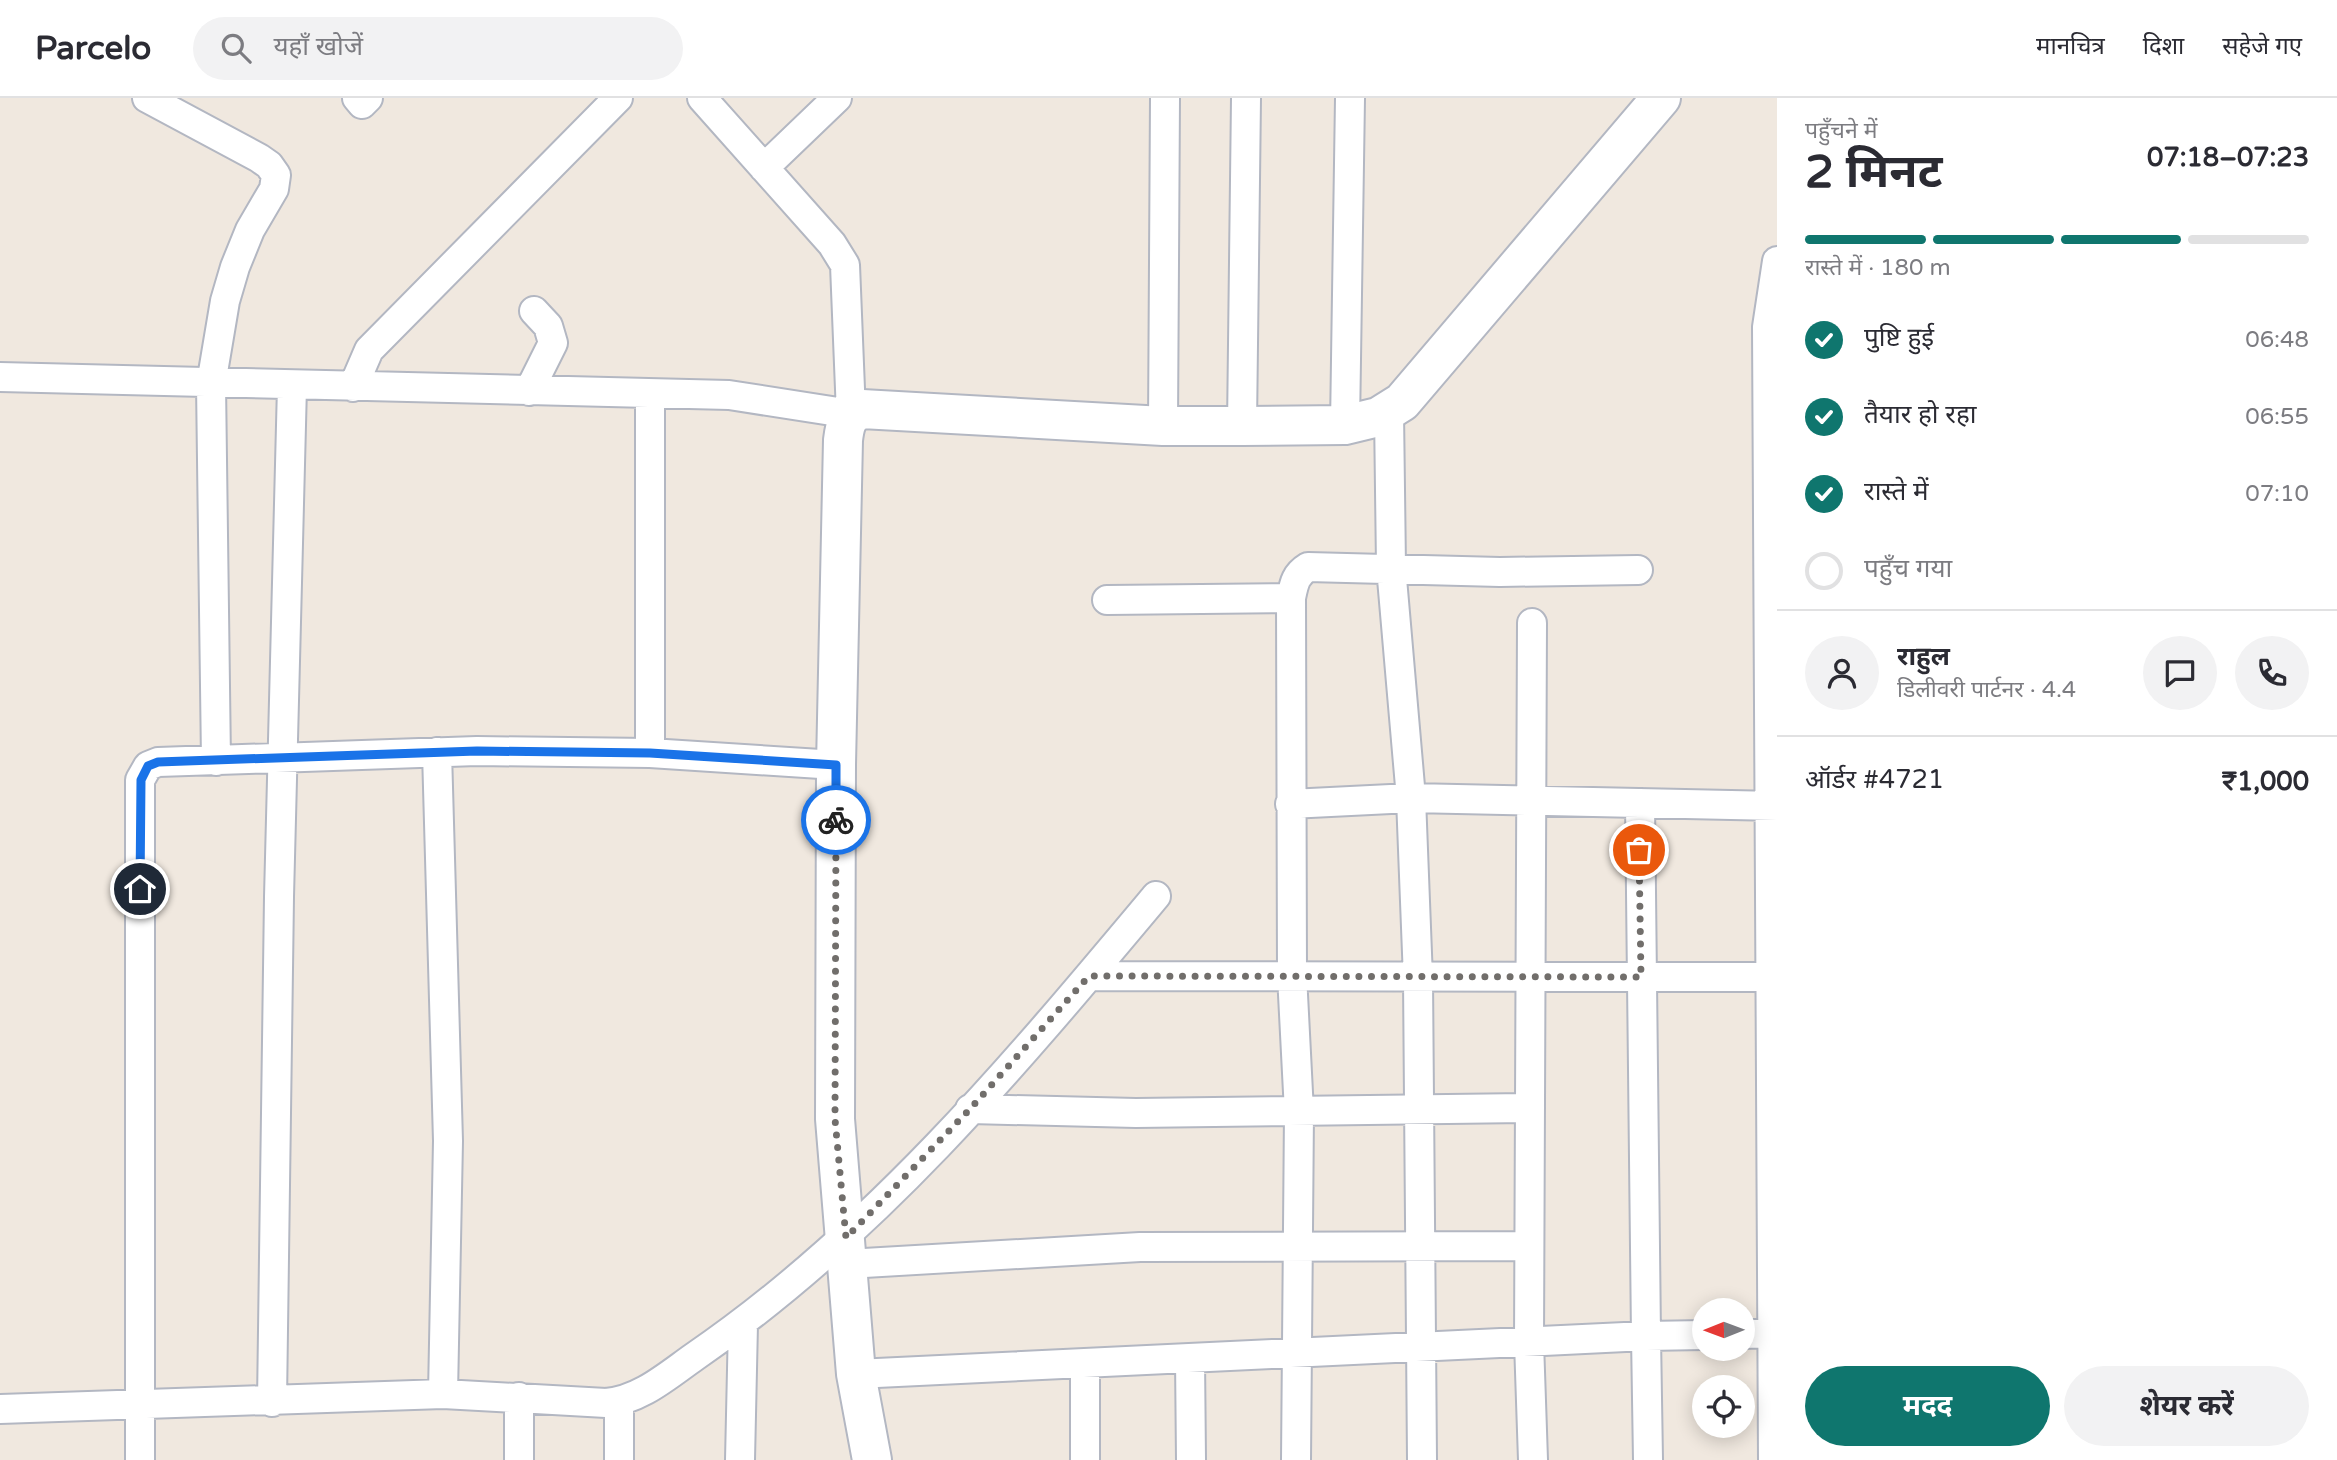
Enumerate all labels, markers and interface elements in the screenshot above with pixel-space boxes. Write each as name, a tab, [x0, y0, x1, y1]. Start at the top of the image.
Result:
search box	[193, 17, 683, 80]
text: Parcelo	[35, 29, 151, 68]
icon: search	[217, 29, 255, 67]
text: यहाँ खोजें	[273, 31, 363, 62]
text: मानचित्र	[2036, 32, 2105, 61]
text: दिशा	[2143, 32, 2184, 61]
text: सहेजे गए	[2222, 32, 2302, 61]
text: पहुँचने में	[1805, 117, 1877, 145]
text: 07:18–07:23	[2147, 142, 2309, 173]
text: 2 मिनट	[1805, 145, 1942, 200]
text: रास्ते में · 180 m	[1805, 254, 1951, 282]
icon: check	[1805, 321, 1843, 359]
text: पुष्टि हुई	[1864, 322, 1934, 353]
text: 06:48	[2245, 326, 2309, 354]
icon: check	[1805, 398, 1843, 436]
text: तैयार हो रहा	[1864, 399, 1977, 430]
text: 06:55	[2245, 403, 2309, 431]
icon: check	[1805, 475, 1843, 513]
text: रास्ते में	[1864, 476, 1929, 507]
text: 07:10	[2245, 480, 2309, 508]
text: पहुँच गया	[1864, 553, 1952, 584]
button: person	[1805, 636, 1879, 710]
button: chat	[2143, 636, 2217, 710]
button: phone	[2235, 636, 2309, 710]
text: राहुल	[1897, 641, 1950, 672]
text: डिलीवरी पार्टनर · 4.4	[1897, 676, 2076, 704]
text: ऑर्डर #4721	[1805, 764, 1944, 795]
text: ₹1,000	[2222, 766, 2309, 797]
courier	[801, 785, 871, 855]
icon: bike	[817, 801, 855, 839]
pin	[1609, 820, 1669, 880]
icon: bag	[1620, 831, 1658, 869]
pin	[110, 859, 170, 919]
icon: home	[121, 870, 159, 908]
north arrow	[1692, 1298, 1755, 1362]
map controls	[1692, 1298, 1755, 1438]
button: मदद	[1805, 1366, 2050, 1446]
button: शेयर करें	[2064, 1366, 2309, 1446]
button: locate	[1692, 1375, 1755, 1438]

